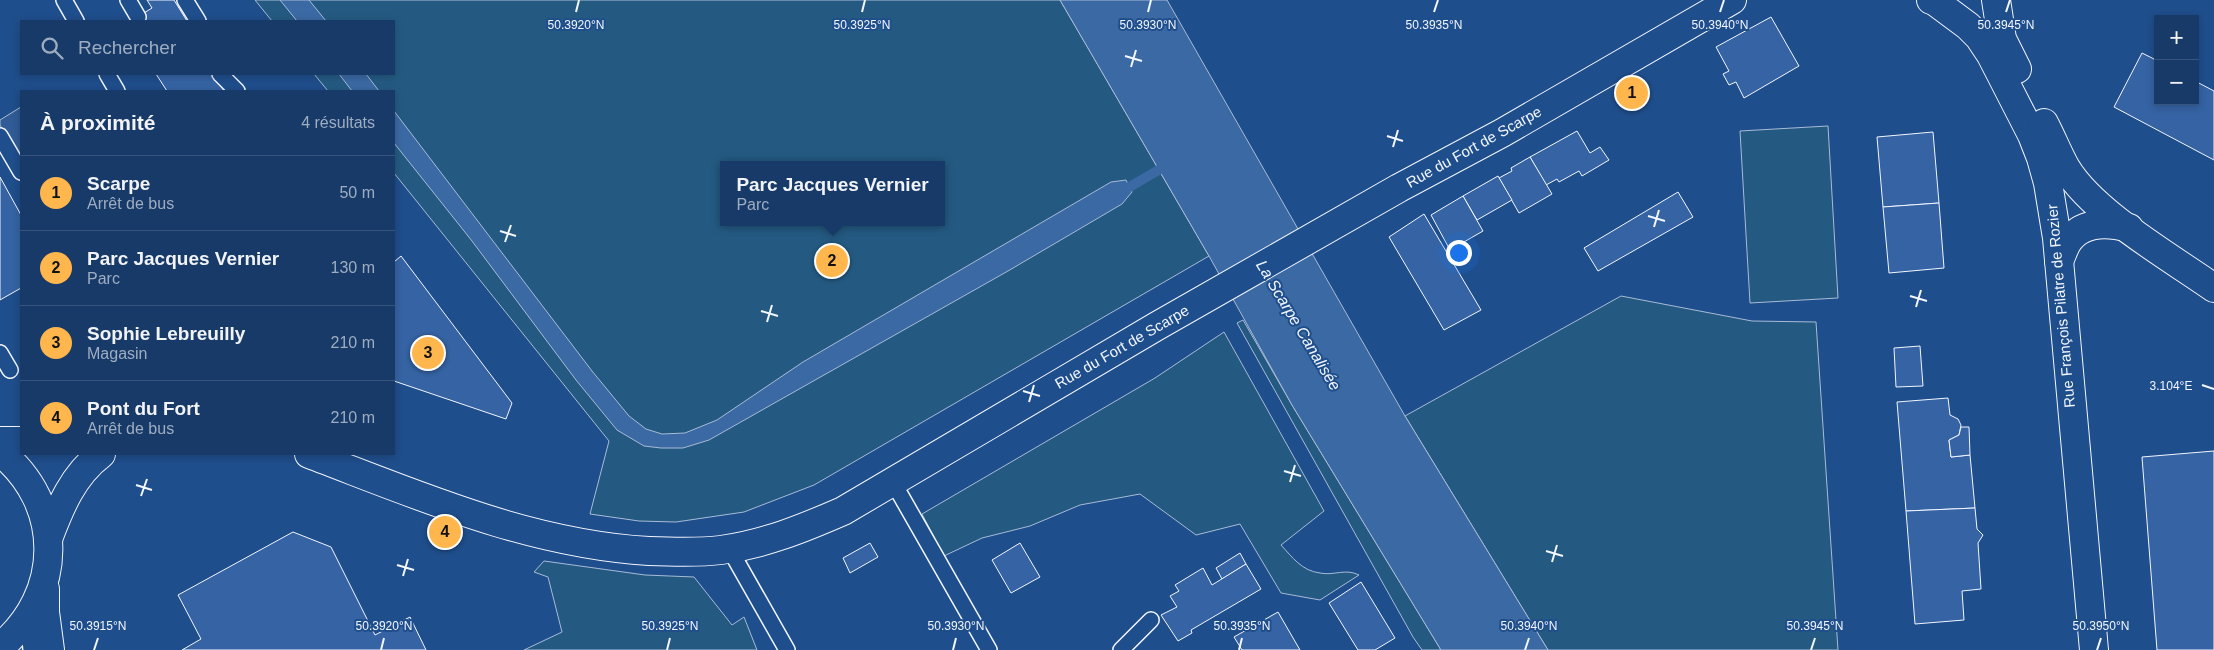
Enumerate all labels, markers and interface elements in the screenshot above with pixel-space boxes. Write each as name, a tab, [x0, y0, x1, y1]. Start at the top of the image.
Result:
map controls	[2154, 15, 2199, 105]
button: +	[2154, 15, 2199, 60]
text: 50.3920°N	[548, 18, 604, 32]
text: 50.3925°N	[834, 18, 890, 32]
text: 50.3930°N	[1120, 18, 1176, 32]
text: 50.3935°N	[1406, 18, 1462, 32]
text: 50.3940°N	[1692, 18, 1748, 32]
text: 50.3945°N	[1978, 18, 2034, 32]
search box	[20, 20, 395, 75]
icon: search	[38, 34, 66, 62]
text: Rechercher	[78, 37, 176, 58]
button: −	[2154, 60, 2199, 105]
pin: 1	[1616, 74, 1648, 112]
street label: Rue du Fort de Scarpe	[1403, 102, 1544, 191]
text: À proximité	[40, 111, 156, 134]
text: 4 résultats	[301, 114, 375, 131]
popup	[720, 161, 945, 226]
text: Scarpe	[87, 173, 150, 194]
text: Parc Jacques Vernier	[736, 174, 929, 195]
text: 1	[52, 184, 60, 201]
text: 50 m	[339, 184, 375, 201]
text: Arrêt de bus	[87, 195, 174, 212]
text: Parc	[736, 196, 769, 213]
street label: Rue François Pilatre de Rozier	[2043, 204, 2078, 409]
your location	[1446, 240, 1472, 266]
pin: 2	[816, 242, 848, 280]
text: Parc Jacques Vernier	[87, 248, 279, 269]
water label: La Scarpe Canalisée	[1253, 257, 1344, 393]
text: 2	[52, 259, 60, 276]
text: 130 m	[331, 259, 375, 276]
text: Parc	[87, 270, 120, 287]
street label: Rue du Fort de Scarpe	[1052, 301, 1192, 392]
text: Sophie Lebreuilly	[87, 323, 245, 344]
text: 3	[52, 334, 60, 351]
text: 210 m	[331, 334, 375, 351]
pin: 3	[412, 334, 444, 372]
text: Magasin	[87, 345, 147, 362]
text: 3.104°E	[2150, 379, 2192, 393]
text: Pont du Fort	[87, 398, 200, 419]
text: 4	[52, 409, 60, 426]
text: 210 m	[331, 409, 375, 426]
text: Arrêt de bus	[87, 420, 174, 437]
pin: 4	[429, 513, 461, 551]
text: 50.3915°N	[70, 619, 126, 633]
text: 50.3920°N	[356, 619, 412, 633]
text: 50.3925°N	[642, 619, 698, 633]
text: 50.3930°N	[928, 619, 984, 633]
text: 50.3935°N	[1214, 619, 1270, 633]
text: 50.3940°N	[1501, 619, 1557, 633]
text: 50.3945°N	[1787, 619, 1843, 633]
text: 50.3950°N	[2073, 619, 2129, 633]

